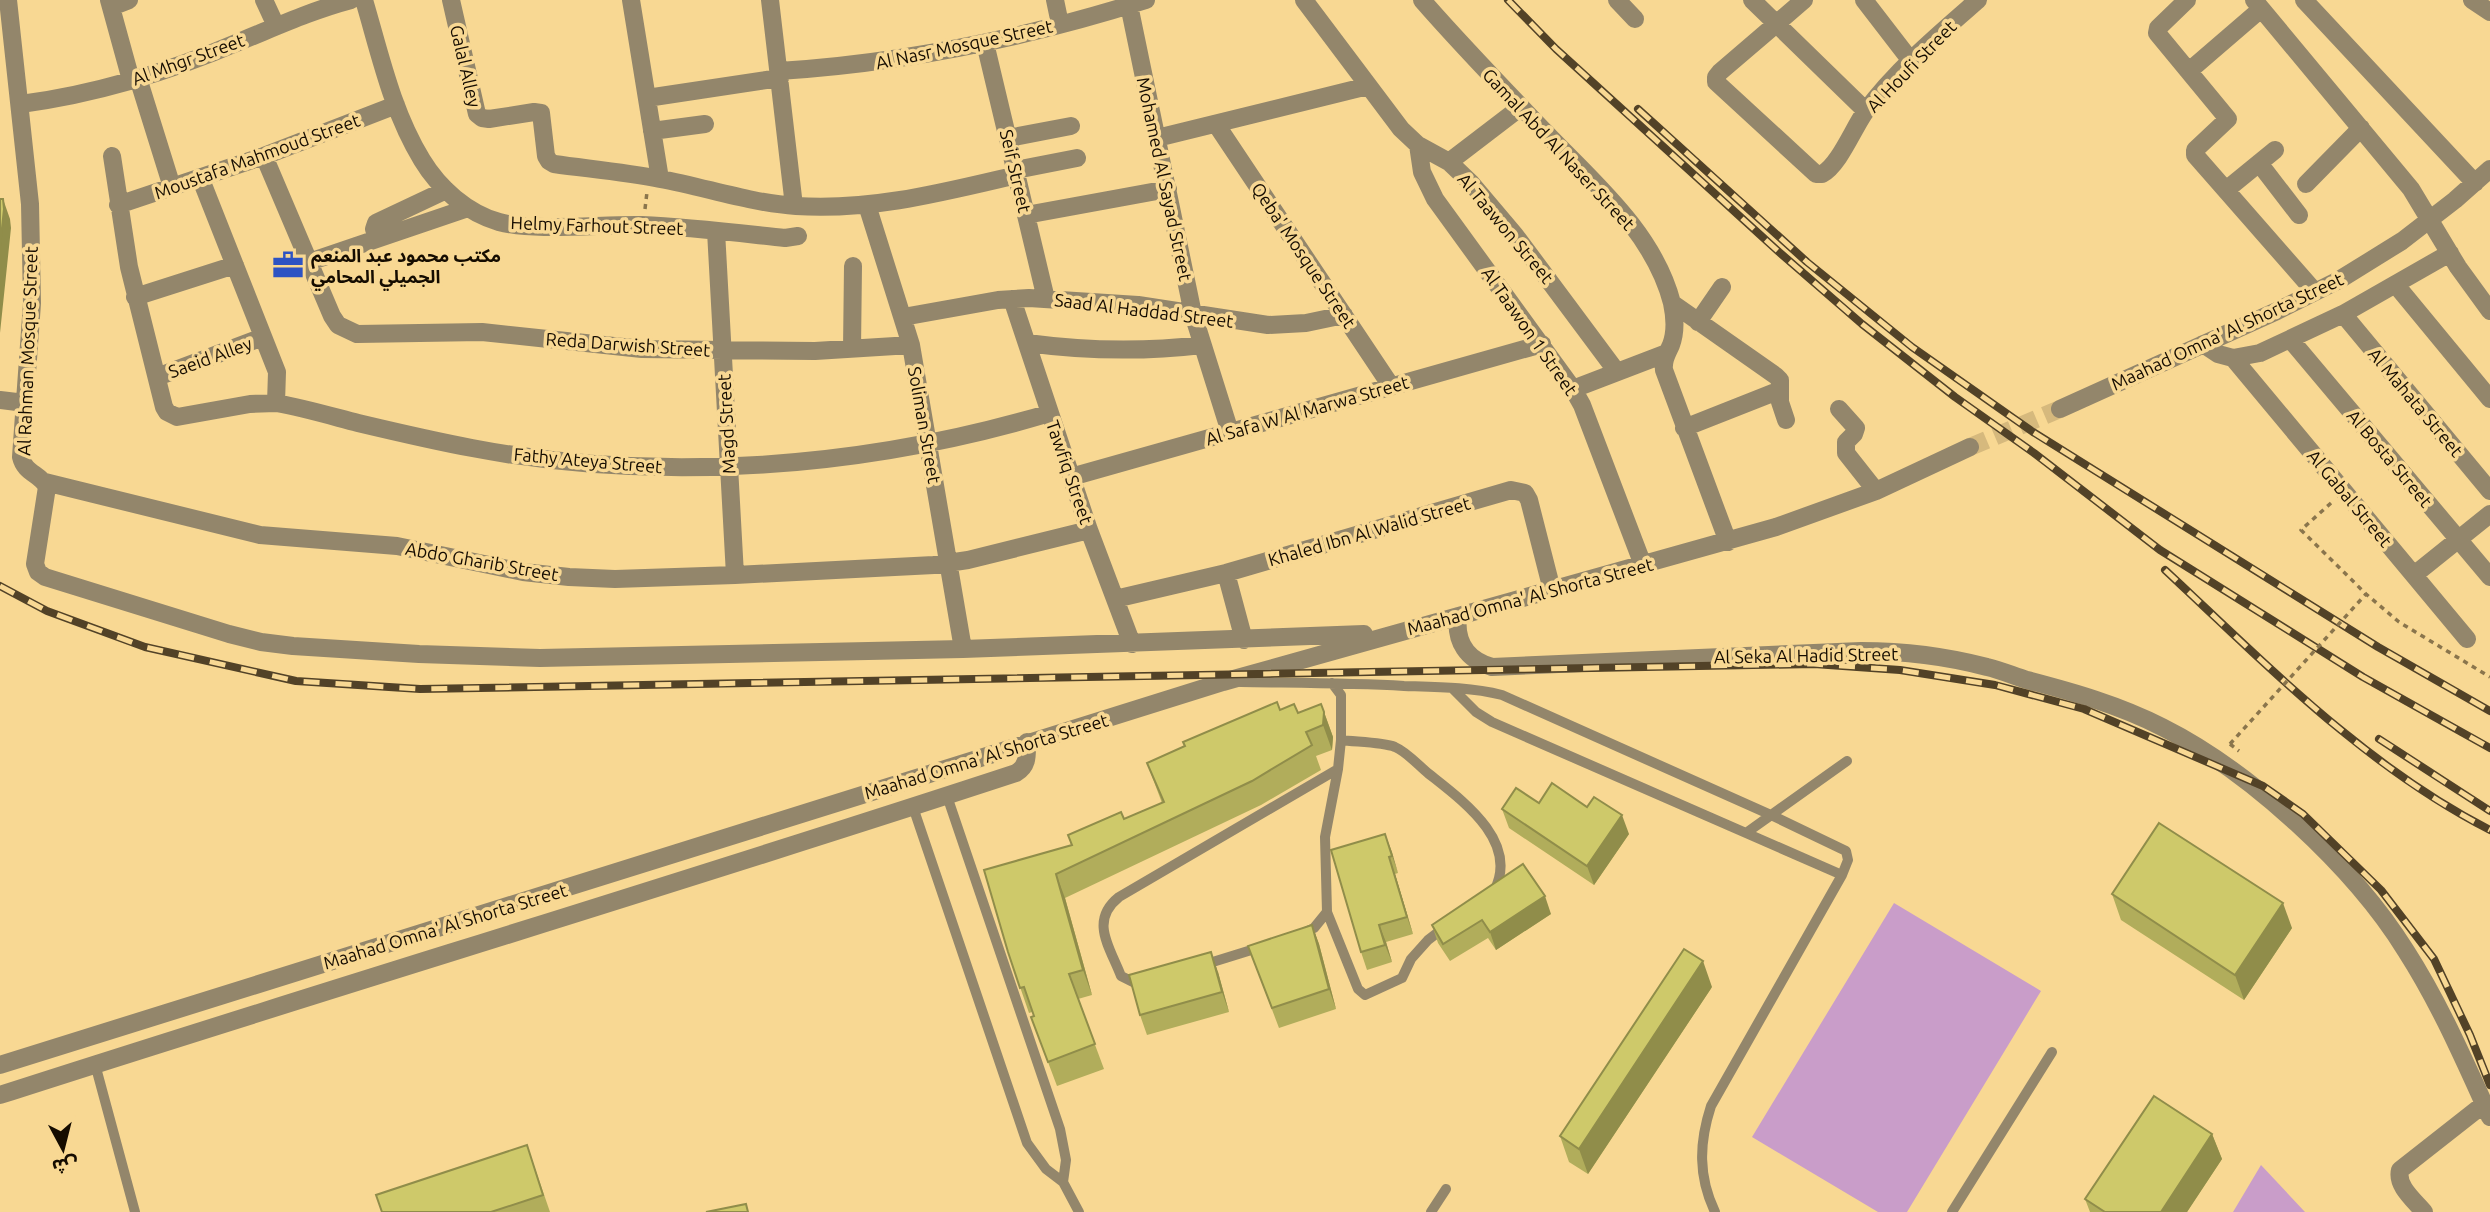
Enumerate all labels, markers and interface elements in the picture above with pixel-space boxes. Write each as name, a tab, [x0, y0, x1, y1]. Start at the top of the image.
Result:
street label: Al Nasr Mosque Street	[874, 15, 1054, 73]
street label: Al Houfi Street	[1862, 16, 1960, 116]
street label: Galal Alley	[447, 23, 485, 109]
street label: Al Mhgr Street	[129, 29, 247, 89]
street label: Gamal Abd Al Naser Street	[1479, 64, 1639, 234]
street label: Mohamed Al Sayad Street	[1134, 75, 1196, 283]
street label: Moustafa Mahmoud Street	[152, 109, 362, 203]
street label: Seif Street	[997, 127, 1035, 215]
street label: Al Taawon Street	[1454, 169, 1558, 287]
street label: Qeba' Mosque Street	[1247, 179, 1360, 332]
street label: Helmy Farhout Street	[510, 212, 684, 238]
place label: مكتب محمود عبد المنعم الجميلي المحامي	[311, 245, 501, 291]
street label: Al Rahman Mosque Street	[13, 246, 41, 456]
office icon: مكتب محمود عبد المنعم الجميلي المحامي	[271, 248, 305, 282]
street label: Al Taawon 1 Street	[1478, 263, 1582, 399]
street label: Maahad Omna' Al Shorta Street	[2108, 268, 2346, 394]
street label: Saad Al Haddad Street	[1053, 289, 1235, 331]
street label: Reda Darwish Street	[545, 328, 711, 360]
street label: Saeid Alley	[166, 333, 255, 381]
street label: Al Mahata Street	[2365, 344, 2467, 460]
street label: Soliman Street	[905, 365, 945, 485]
street label: Al Safa W Al Marwa Street	[1203, 371, 1411, 449]
street label: Magd Street	[713, 373, 739, 475]
street label: Al Bosta Street	[2343, 405, 2437, 511]
street label: Tawfiq Street	[1043, 417, 1097, 527]
street label: Fathy Ateya Street	[513, 444, 663, 476]
street label: Al Gabal Street	[2304, 445, 2396, 551]
street label: Khaled Ibn Al Walid Street	[1266, 493, 1472, 569]
street label: Abdo Gharib Street	[404, 538, 560, 584]
street label: Maahad Omna' Al Shorta Street	[1405, 553, 1655, 639]
street label: Al Seka Al Hadid Street	[1714, 643, 1898, 667]
street label: Maahad Omna' Al Shorta Street	[862, 709, 1110, 803]
street label: Maahad Omna' Al Shorta Street	[321, 879, 569, 973]
north arrow	[28, 1114, 98, 1184]
text: ش	[51, 1153, 79, 1178]

